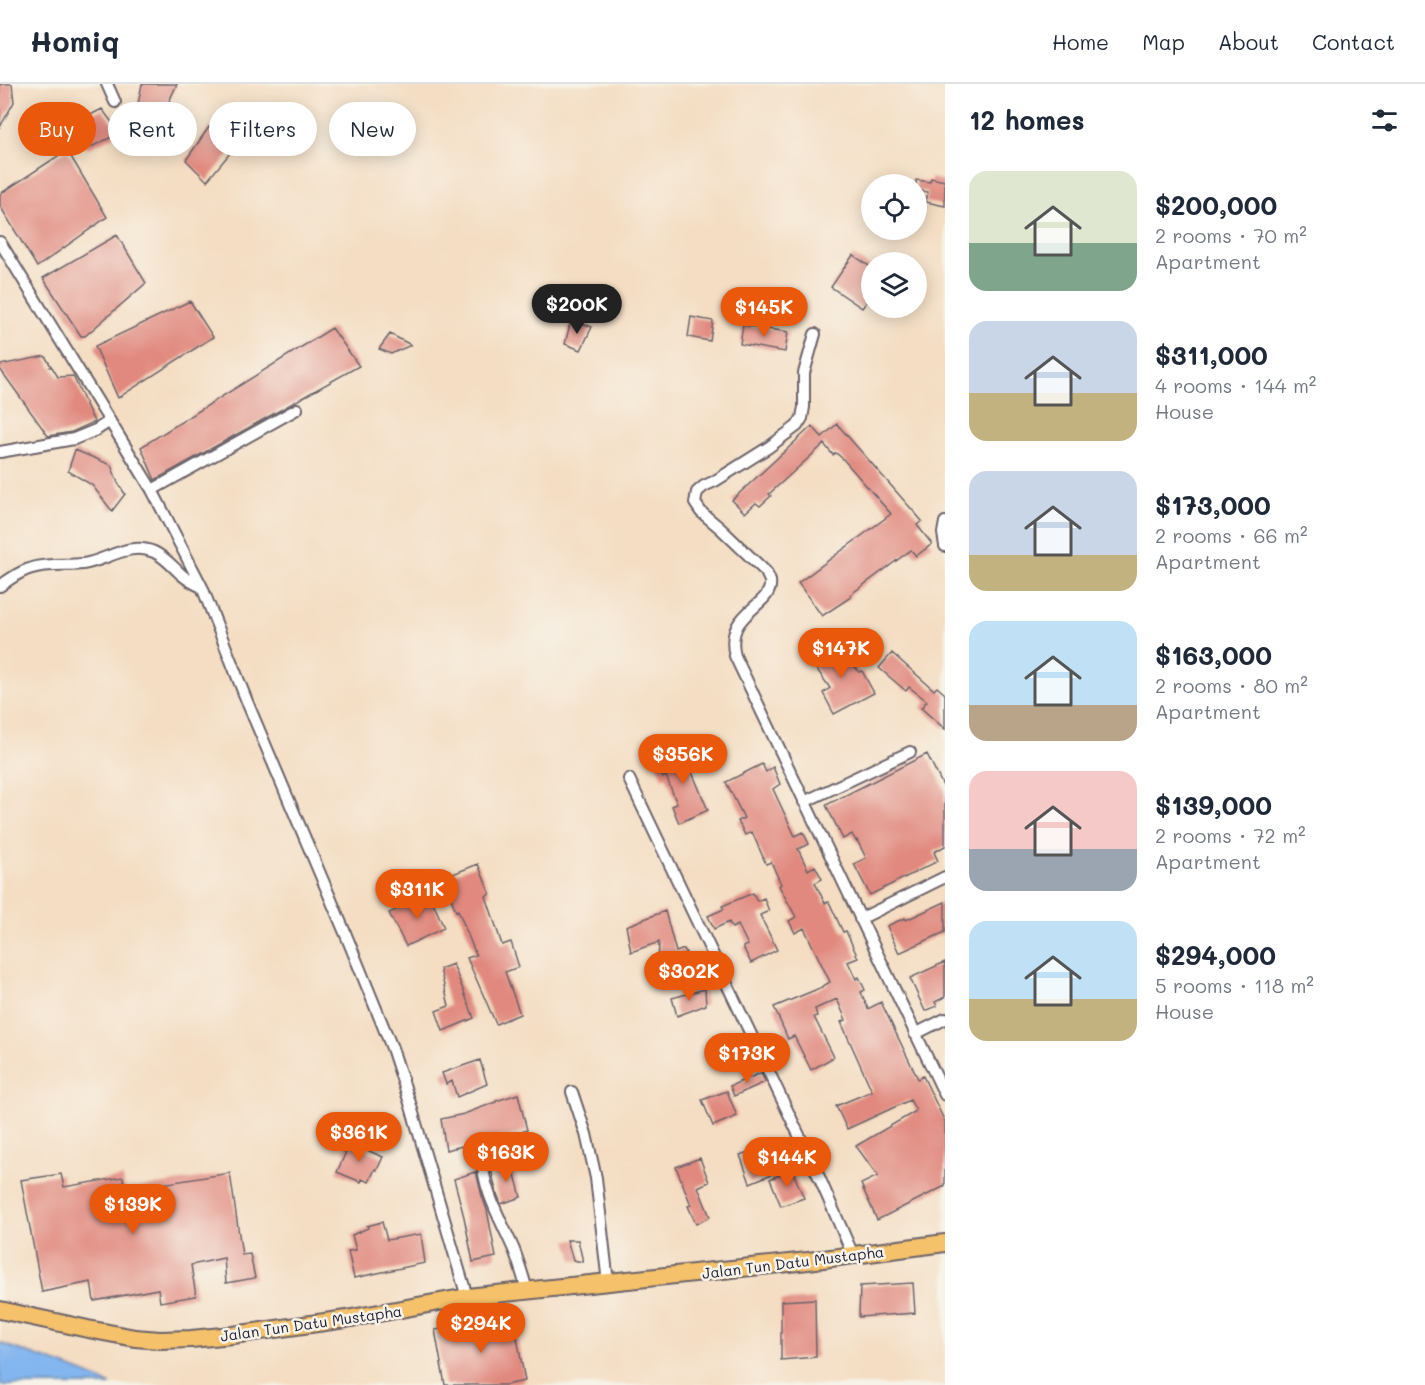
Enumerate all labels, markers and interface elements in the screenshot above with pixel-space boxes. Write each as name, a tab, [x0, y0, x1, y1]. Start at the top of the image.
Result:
text: Homiq	[30, 23, 119, 59]
text: Home	[1052, 28, 1109, 55]
text: Map	[1142, 28, 1185, 55]
text: About	[1218, 28, 1279, 55]
text: Contact	[1312, 28, 1395, 55]
chip: Buy	[18, 102, 96, 156]
chip: Rent	[108, 102, 197, 156]
chip: Filters	[209, 102, 317, 156]
chip: New	[329, 102, 416, 156]
text: 12 homes	[969, 103, 1085, 137]
icon: filters	[1368, 104, 1401, 137]
map controls	[861, 174, 927, 318]
button: locate	[861, 174, 927, 240]
text: $200,000	[1155, 188, 1277, 222]
icon: home	[1017, 195, 1089, 267]
text: 2 rooms · 70 m²	[1155, 222, 1307, 248]
text: Apartment	[1155, 248, 1261, 274]
button: layers	[861, 252, 927, 318]
pin: $200K	[535, 284, 619, 335]
pin: $145K	[722, 287, 806, 338]
text: $200K	[546, 290, 608, 316]
text: $145K	[735, 293, 793, 319]
text: $311,000	[1155, 338, 1268, 372]
icon: home	[1017, 345, 1089, 417]
text: 4 rooms · 144 m²	[1155, 372, 1316, 398]
text: House	[1155, 398, 1214, 424]
text: $173,000	[1155, 488, 1271, 522]
icon: home	[1017, 495, 1089, 567]
text: 2 rooms · 66 m²	[1155, 522, 1308, 548]
text: Apartment	[1155, 548, 1261, 574]
pin: $147K	[799, 628, 883, 679]
text: $147K	[812, 634, 870, 660]
text: $163,000	[1155, 638, 1272, 672]
icon: home	[1017, 645, 1089, 717]
text: 2 rooms · 80 m²	[1155, 672, 1308, 698]
text: Apartment	[1155, 698, 1261, 724]
pin: $356K	[641, 734, 725, 785]
text: $356K	[652, 740, 714, 766]
text: $139,000	[1155, 788, 1272, 822]
icon: home	[1017, 795, 1089, 867]
text: 2 rooms · 72 m²	[1155, 822, 1306, 848]
text: Apartment	[1155, 848, 1261, 874]
pin: $311K	[375, 869, 459, 920]
text: $311K	[389, 875, 445, 901]
text: $294,000	[1155, 938, 1276, 972]
icon: home	[1017, 945, 1089, 1017]
pin: $302K	[647, 951, 731, 1002]
text: $302K	[658, 957, 720, 983]
text: 5 rooms · 118 m²	[1155, 972, 1314, 998]
text: House	[1155, 998, 1214, 1024]
pin: $173K	[705, 1033, 789, 1084]
text: $173K	[718, 1039, 776, 1065]
pin: $361K	[317, 1112, 401, 1163]
text: $361K	[330, 1118, 388, 1144]
pin: $163K	[464, 1132, 548, 1183]
pin: $144K	[745, 1137, 829, 1188]
text: $163K	[477, 1138, 535, 1164]
text: $144K	[757, 1143, 817, 1169]
pin: $139K	[91, 1184, 175, 1235]
text: $139K	[104, 1190, 162, 1216]
street label: Jalan Tun Datu Mustapha	[701, 1241, 885, 1283]
street label: Jalan Tun Datu Mustapha	[219, 1300, 403, 1346]
pin: $294K	[439, 1303, 523, 1354]
text: $294K	[450, 1309, 512, 1335]

